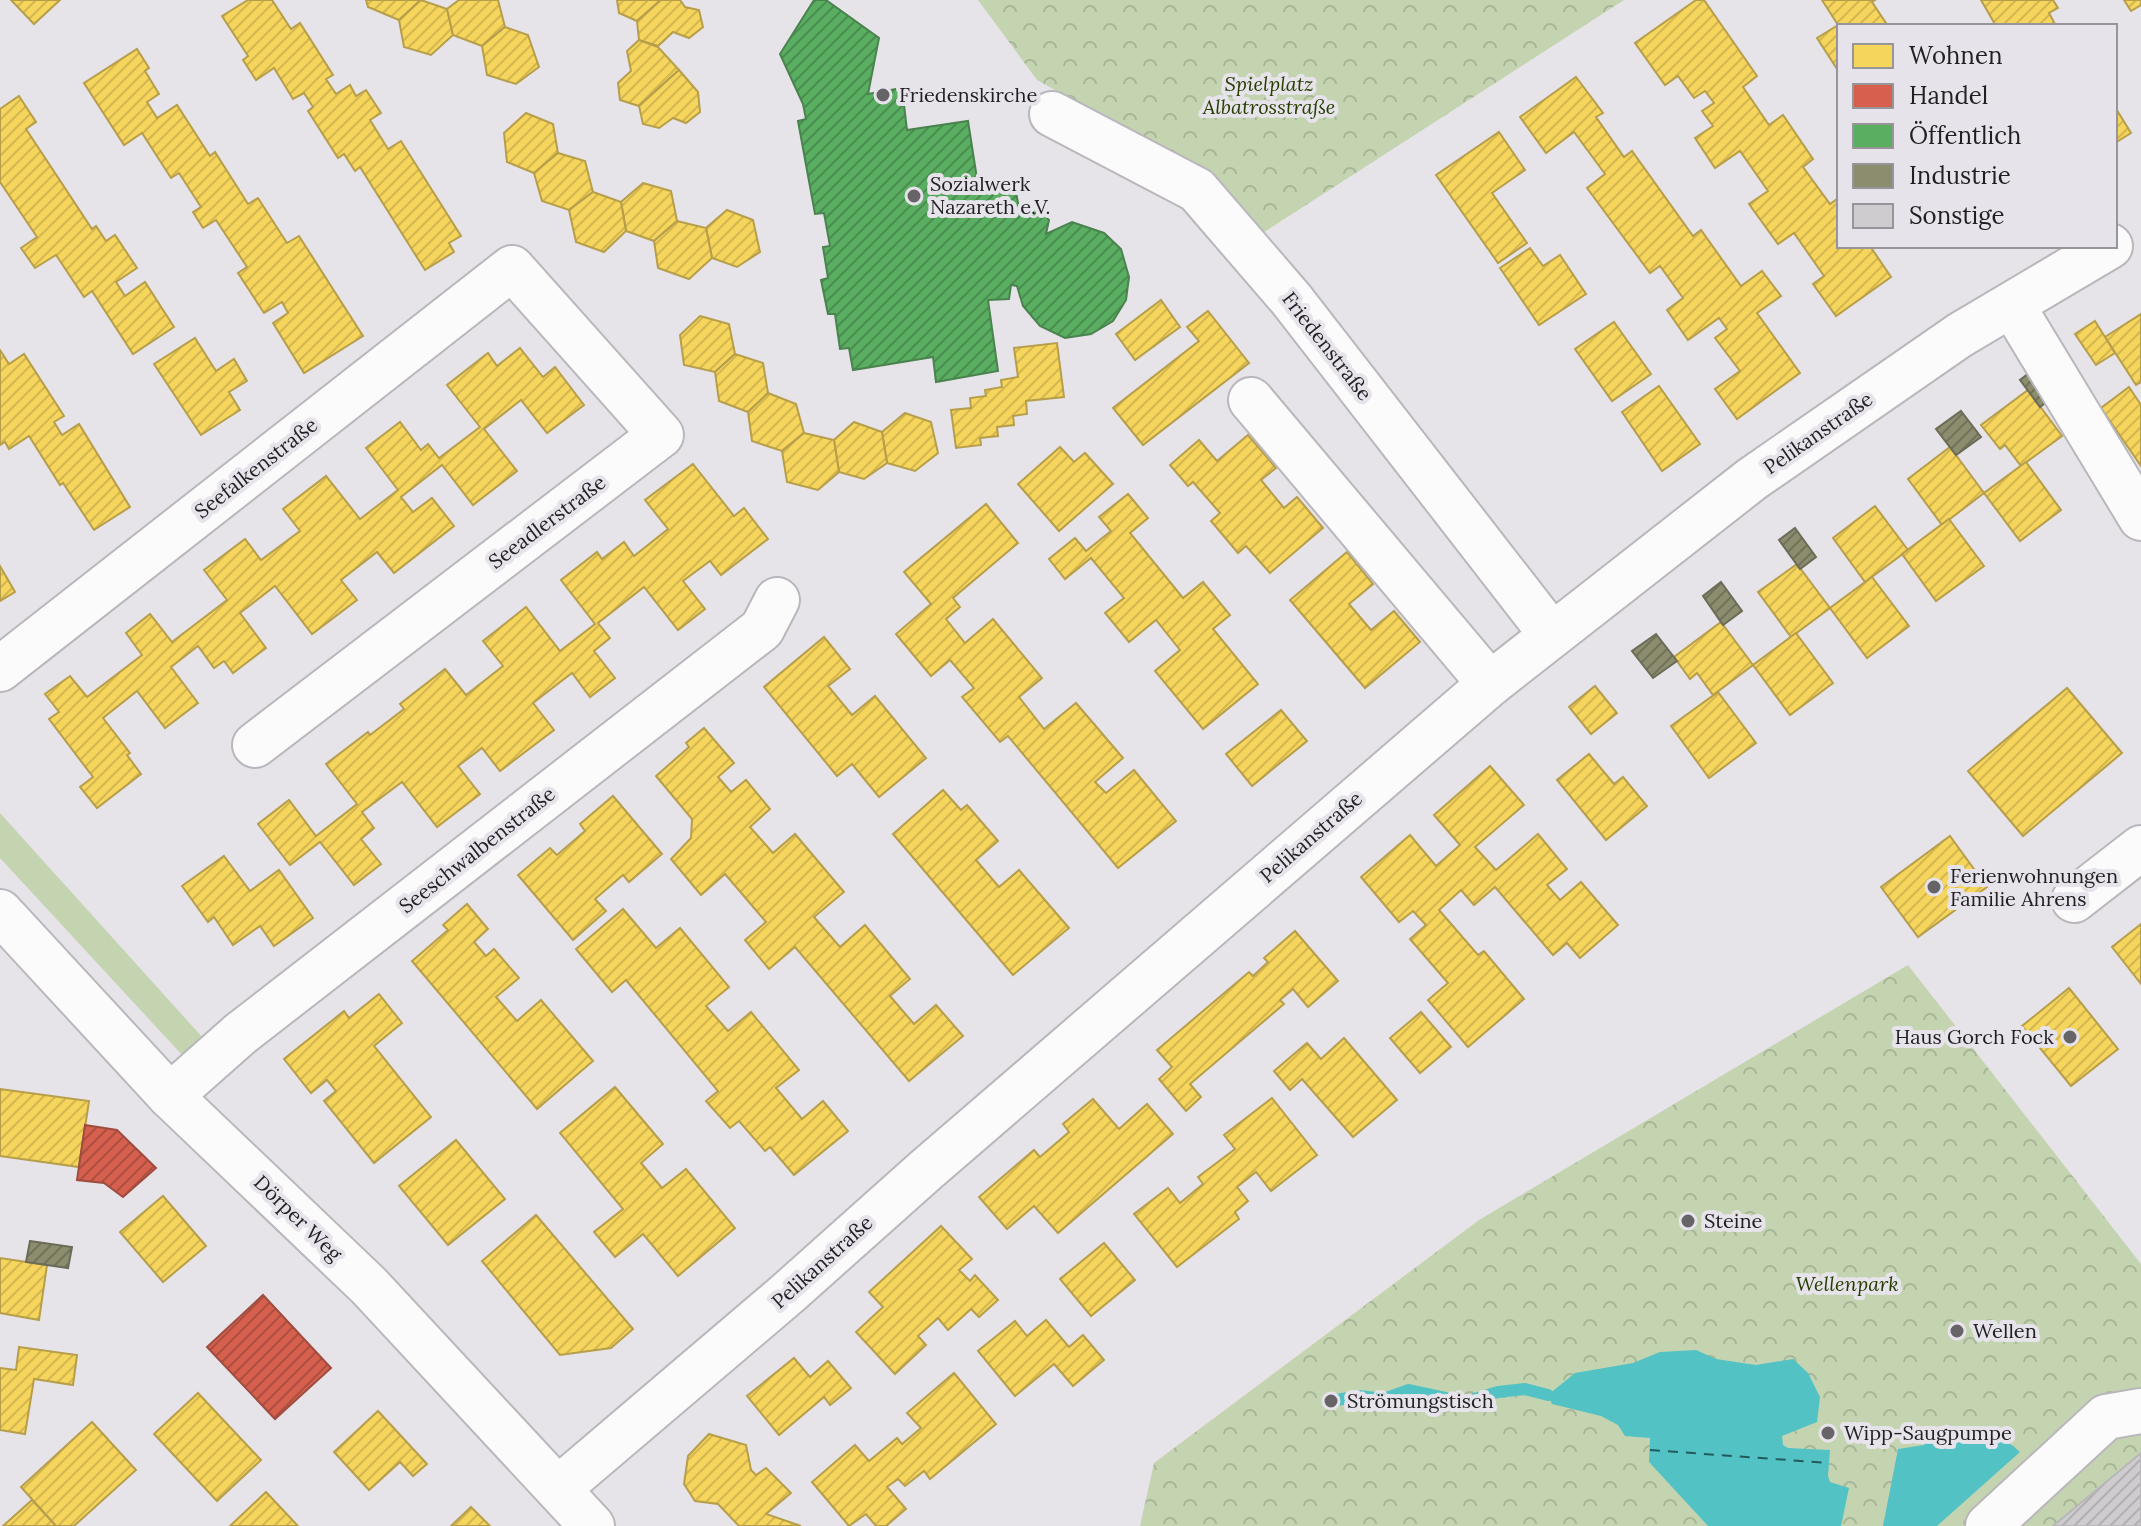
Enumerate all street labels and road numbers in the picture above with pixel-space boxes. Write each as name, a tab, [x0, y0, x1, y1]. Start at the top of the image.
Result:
street label: Friedenstraße	[1277, 286, 1378, 405]
street label: Pelikanstraße	[1758, 386, 1877, 479]
street label: Seefalkenstraße	[189, 412, 322, 523]
street label: Seeadlerstraße	[483, 469, 610, 574]
street label: Seeschwalbenstraße	[394, 781, 560, 918]
street label: Pelikanstraße	[1254, 785, 1367, 888]
street label: Dörper Weg	[249, 1169, 348, 1267]
street label: Pelikanstraße	[766, 1210, 877, 1314]

